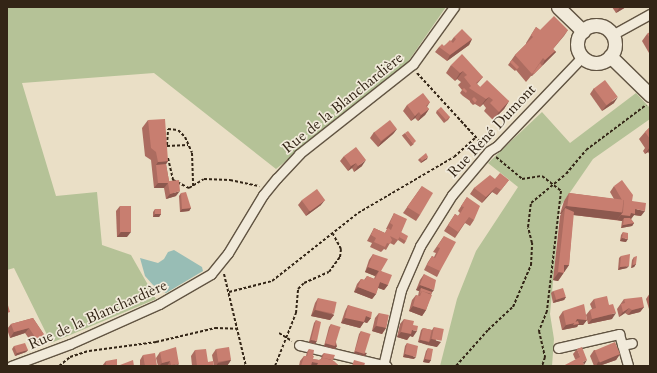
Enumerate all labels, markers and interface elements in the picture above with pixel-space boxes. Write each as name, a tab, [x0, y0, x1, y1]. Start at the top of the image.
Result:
street label: Rue de la Blanchardière	[279, 49, 407, 157]
street label: Rue René Dumont	[444, 81, 540, 181]
street label: Rue de la Blanchardière	[26, 276, 170, 354]

